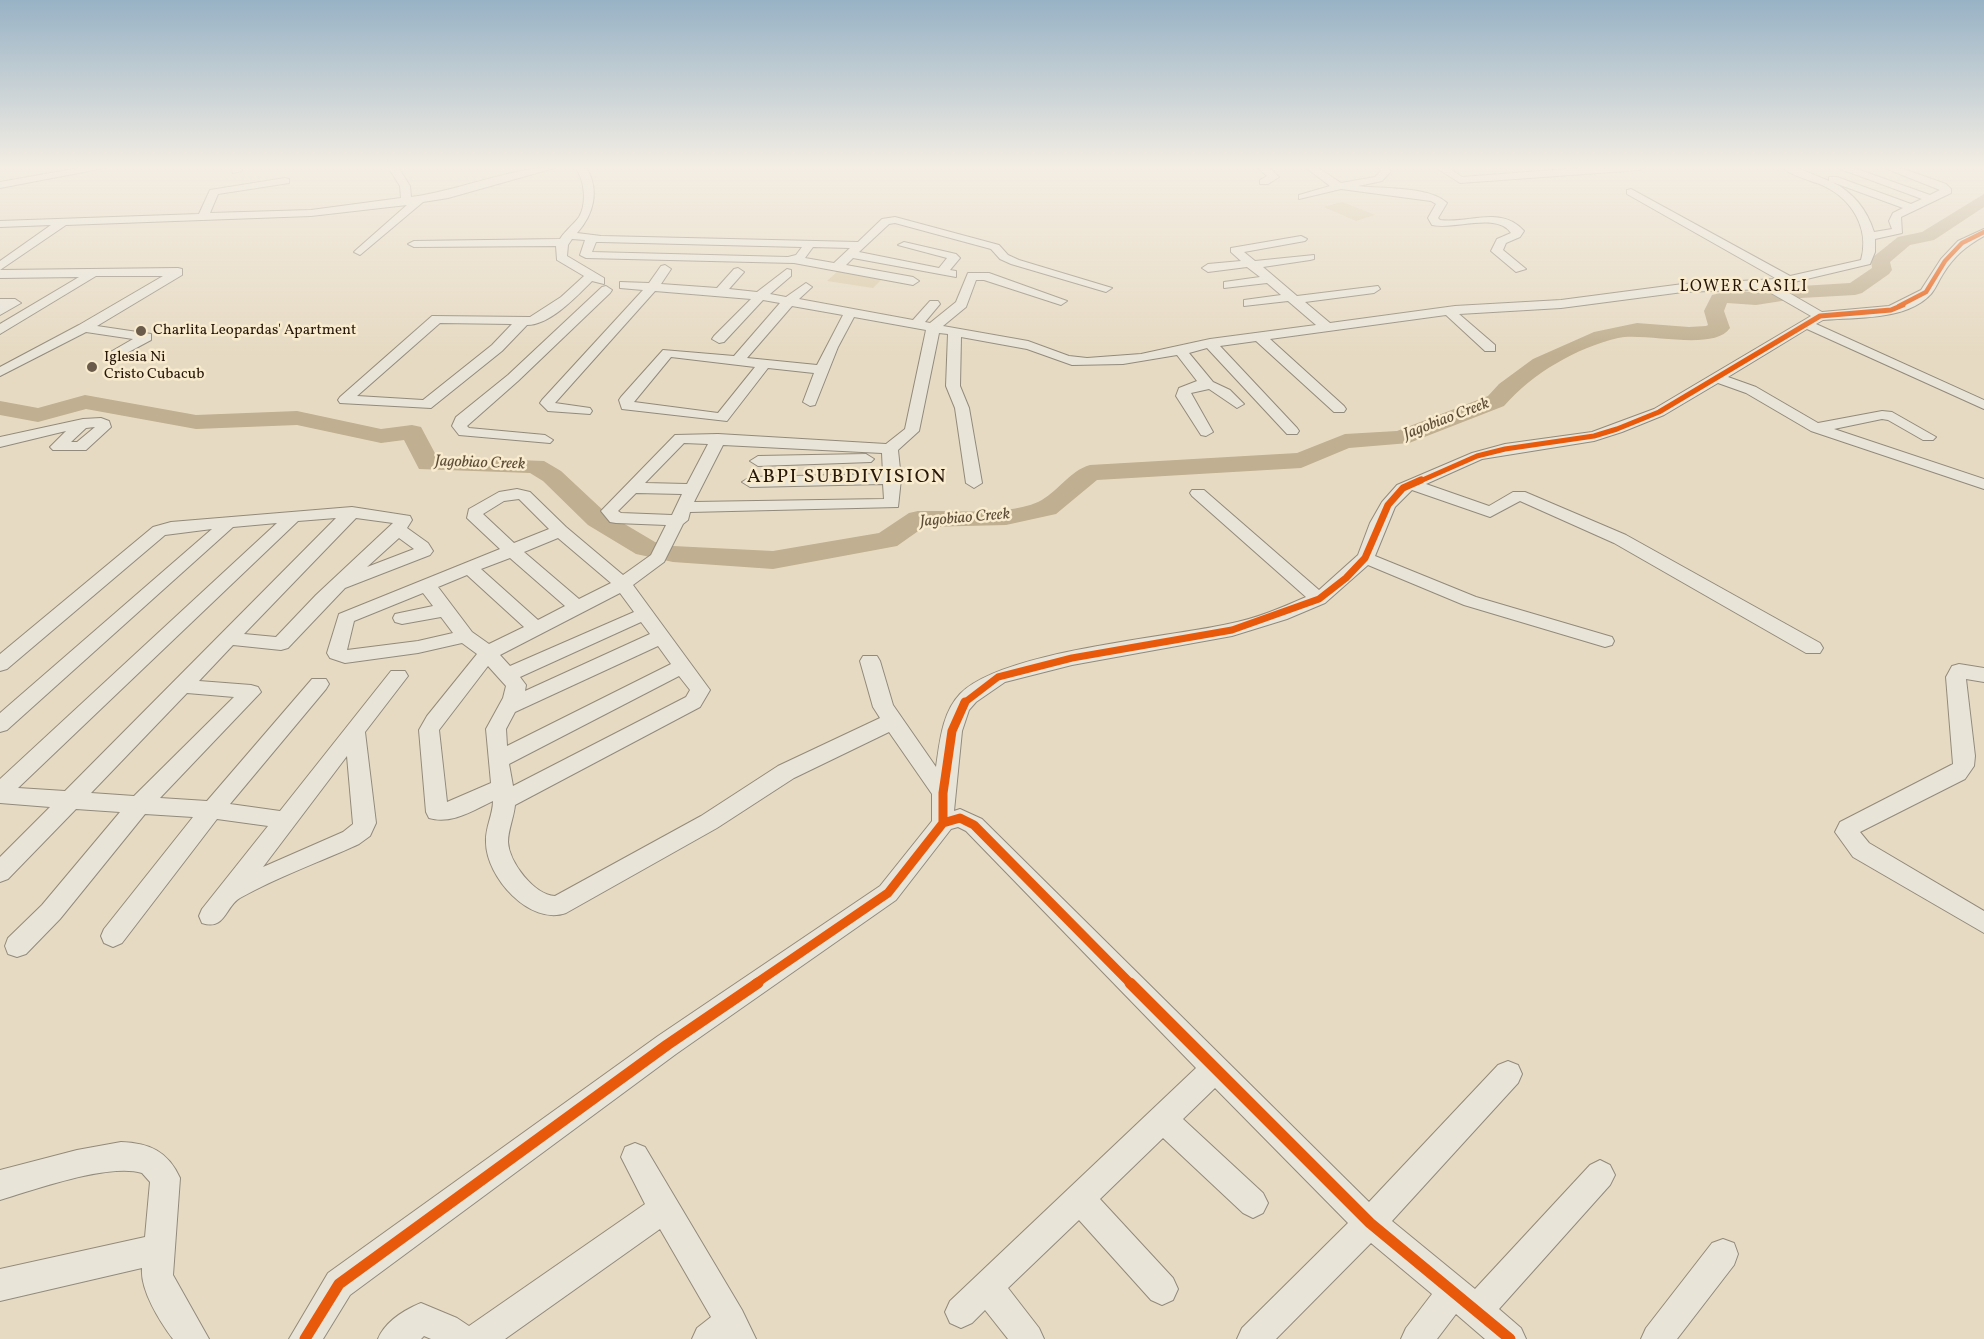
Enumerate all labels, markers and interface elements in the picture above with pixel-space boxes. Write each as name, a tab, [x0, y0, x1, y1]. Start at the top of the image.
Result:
district label: LOWER CASILI	[1680, 278, 1808, 298]
place label: Charlita Leopardas' Apartment	[153, 322, 356, 340]
marker: Charlita Leopardas' Apartment	[134, 324, 148, 338]
place label: Iglesia Ni Cristo Cubacub	[104, 349, 204, 384]
marker: Iglesia Ni Cristo Cubacub	[85, 360, 99, 374]
water label: Jagobiao Creek	[1401, 395, 1493, 445]
water label: Jagobiao Creek	[435, 453, 525, 475]
district label: ABPI SUBDIVISION	[747, 466, 947, 490]
water label: Jagobiao Creek	[919, 505, 1011, 533]

